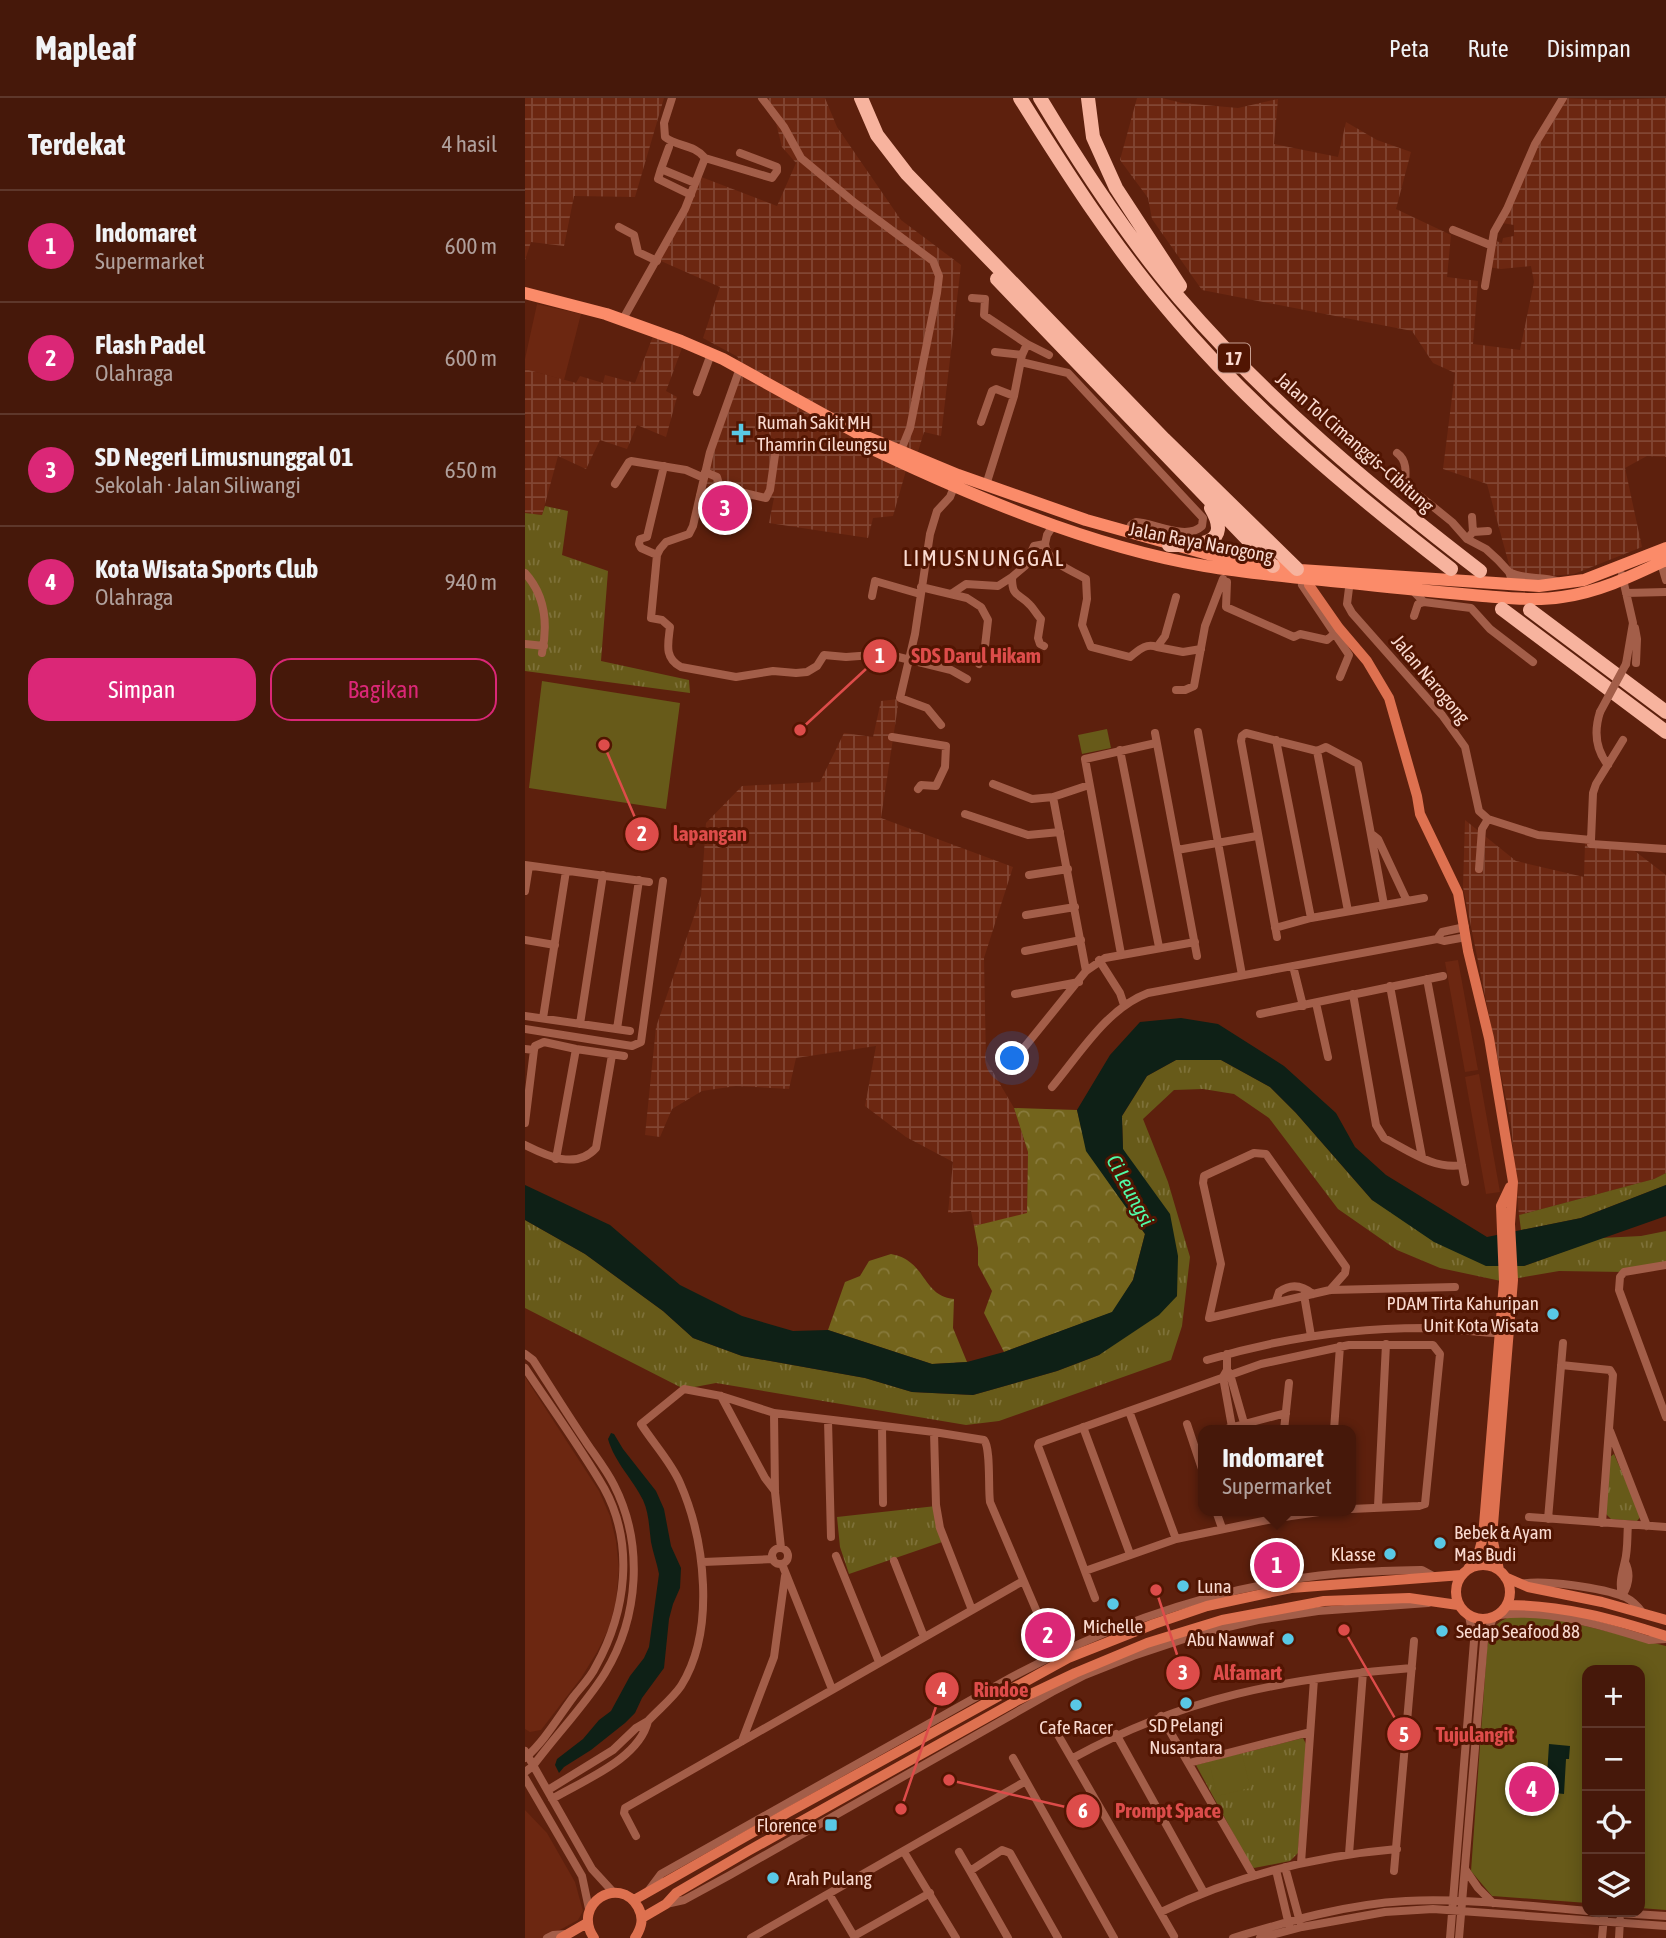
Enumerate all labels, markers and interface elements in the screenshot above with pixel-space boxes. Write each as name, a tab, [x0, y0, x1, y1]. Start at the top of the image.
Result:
text: Mapleaf	[35, 29, 136, 67]
text: Peta	[1389, 35, 1429, 62]
text: Rute	[1467, 35, 1509, 62]
text: Disimpan	[1547, 35, 1631, 62]
text: Terdekat	[28, 127, 125, 161]
text: 4 hasil	[442, 131, 497, 157]
text: Indomaret	[95, 218, 197, 248]
text: 1	[46, 233, 56, 259]
text: 600 m	[445, 233, 497, 259]
text: Supermarket	[95, 248, 205, 274]
text: Flash Padel	[95, 330, 205, 360]
road number: 17	[1218, 344, 1250, 372]
text: 2	[46, 345, 56, 371]
text: 600 m	[445, 345, 497, 371]
text: Olahraga	[95, 360, 174, 386]
street label: Jalan Tol Cimanggis–Cibitung	[1272, 367, 1439, 517]
place label: Rumah Sakit MH Thamrin Cileungsu	[757, 411, 887, 455]
marker: Rumah Sakit MH Thamrin Cileungsu	[731, 423, 751, 443]
text: SD Negeri Limusnunggal 01	[95, 442, 353, 472]
text: 3	[46, 457, 56, 483]
text: 650 m	[445, 457, 497, 483]
text: Sekolah · Jalan Siliwangi	[95, 472, 301, 498]
pin: 3	[702, 482, 748, 534]
street label: Jalan Raya Narogong	[1127, 517, 1276, 567]
district label: LIMUSNUNGGAL	[903, 545, 1065, 571]
text: Kota Wisata Sports Club	[95, 554, 318, 584]
text: 4	[46, 569, 56, 595]
text: 940 m	[445, 569, 497, 595]
text: Olahraga	[95, 584, 174, 610]
street label: Jalan Narogong	[1387, 630, 1475, 729]
callout: SDS Darul Hikam	[862, 635, 1055, 677]
text: 1	[875, 643, 885, 667]
text: SDS Darul Hikam	[911, 643, 1041, 667]
button: Simpan	[28, 658, 256, 721]
button: Bagikan	[270, 658, 497, 721]
callout: lapangan	[625, 813, 761, 855]
text: 2	[637, 821, 647, 845]
text: lapangan	[673, 821, 747, 845]
your location	[995, 1041, 1029, 1075]
water label: Ci Leungsi	[1102, 1150, 1160, 1230]
place label: PDAM Tirta Kahuripan Unit Kota Wisata	[1387, 1292, 1539, 1336]
marker: PDAM Tirta Kahuripan Unit Kota Wisata	[1545, 1306, 1561, 1322]
popup	[1198, 1425, 1356, 1516]
text: Indomaret	[1222, 1443, 1324, 1473]
text: Supermarket	[1222, 1473, 1332, 1499]
place label: Bebek & Ayam Mas Budi	[1454, 1521, 1552, 1565]
marker: Bebek & Ayam Mas Budi	[1432, 1535, 1448, 1551]
pin: 1	[1254, 1539, 1300, 1591]
place label: Klasse	[1331, 1543, 1376, 1565]
marker: Klasse	[1382, 1546, 1398, 1562]
place label: Luna	[1197, 1575, 1232, 1597]
marker: Luna	[1175, 1578, 1191, 1594]
marker: Michelle	[1105, 1596, 1121, 1612]
pin: 2	[1025, 1609, 1071, 1661]
place label: Michelle	[1083, 1615, 1143, 1637]
place label: Sedap Seafood 88	[1456, 1620, 1580, 1642]
marker: Sedap Seafood 88	[1434, 1623, 1450, 1639]
place label: Abu Nawwaf	[1187, 1628, 1274, 1650]
marker: Abu Nawwaf	[1280, 1631, 1296, 1647]
callout: Alfamart	[1165, 1652, 1296, 1694]
text: 3	[1178, 1660, 1188, 1684]
text: Alfamart	[1213, 1660, 1282, 1684]
map controls	[1582, 1665, 1645, 1917]
button: +	[1582, 1665, 1645, 1728]
callout: Rindoe	[925, 1668, 1042, 1710]
text: 4	[936, 1677, 947, 1701]
text: Rindoe	[974, 1677, 1028, 1701]
marker: SD Pelangi Nusantara	[1178, 1695, 1194, 1711]
marker: Cafe Racer	[1068, 1697, 1084, 1713]
callout: Tujulangit	[1387, 1713, 1528, 1755]
place label: SD Pelangi Nusantara	[1149, 1714, 1223, 1758]
place label: Cafe Racer	[1039, 1716, 1113, 1738]
text: 5	[1399, 1722, 1409, 1746]
text: Tujulangit	[1436, 1722, 1514, 1746]
button: −	[1582, 1728, 1645, 1791]
pin: 4	[1509, 1763, 1555, 1815]
callout: Prompt Space	[1066, 1790, 1235, 1832]
button: locate	[1582, 1791, 1645, 1854]
text: 6	[1078, 1798, 1088, 1822]
text: Prompt Space	[1115, 1798, 1221, 1822]
place label: Florence	[756, 1814, 817, 1836]
marker: Florence	[823, 1817, 839, 1833]
button: layers	[1582, 1854, 1645, 1917]
place label: Arah Pulang	[787, 1867, 873, 1889]
marker: Arah Pulang	[765, 1870, 781, 1886]

